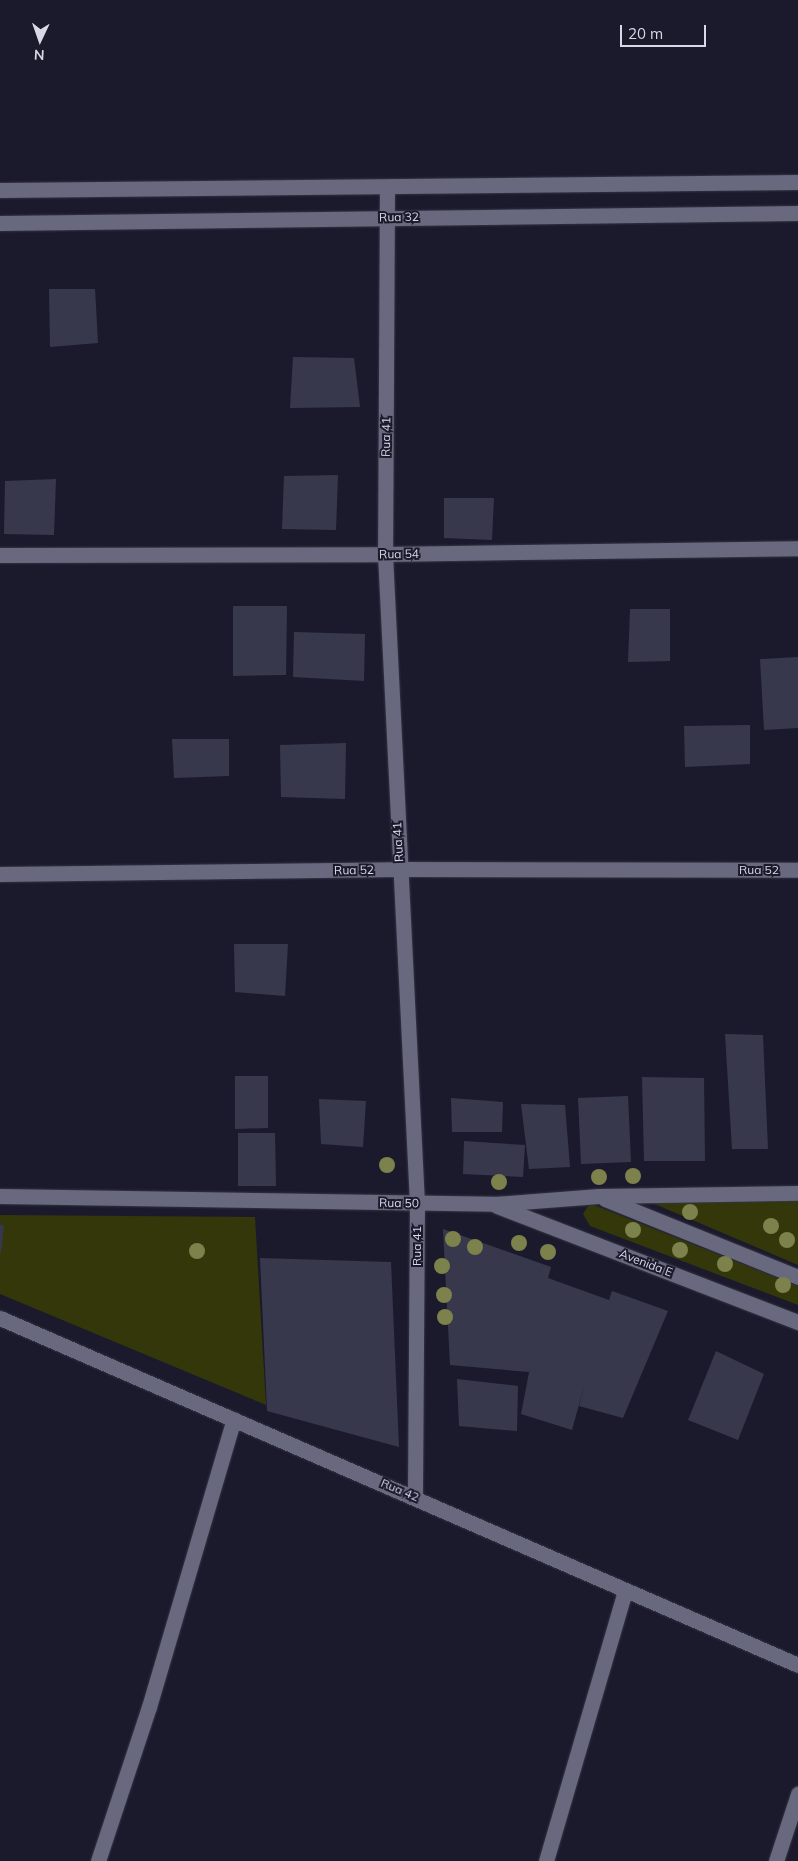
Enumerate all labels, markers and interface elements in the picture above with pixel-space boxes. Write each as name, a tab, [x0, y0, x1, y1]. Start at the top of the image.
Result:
north arrow	[15, 15, 65, 65]
scale bar	[623, 15, 709, 47]
text: 20 m	[628, 24, 663, 43]
text: N	[33, 46, 45, 64]
street label: Rua 32	[379, 209, 419, 225]
street label: Rua 41	[378, 417, 394, 457]
street label: Rua 54	[379, 546, 419, 562]
street label: Rua 41	[390, 822, 406, 862]
street label: Rua 52	[334, 862, 374, 878]
street label: Rua 52	[739, 863, 779, 877]
street label: Rua 50	[379, 1195, 419, 1211]
street label: Rua 41	[410, 1226, 424, 1266]
street label: Avenida E	[617, 1246, 675, 1280]
street label: Rua 42	[379, 1476, 421, 1504]

